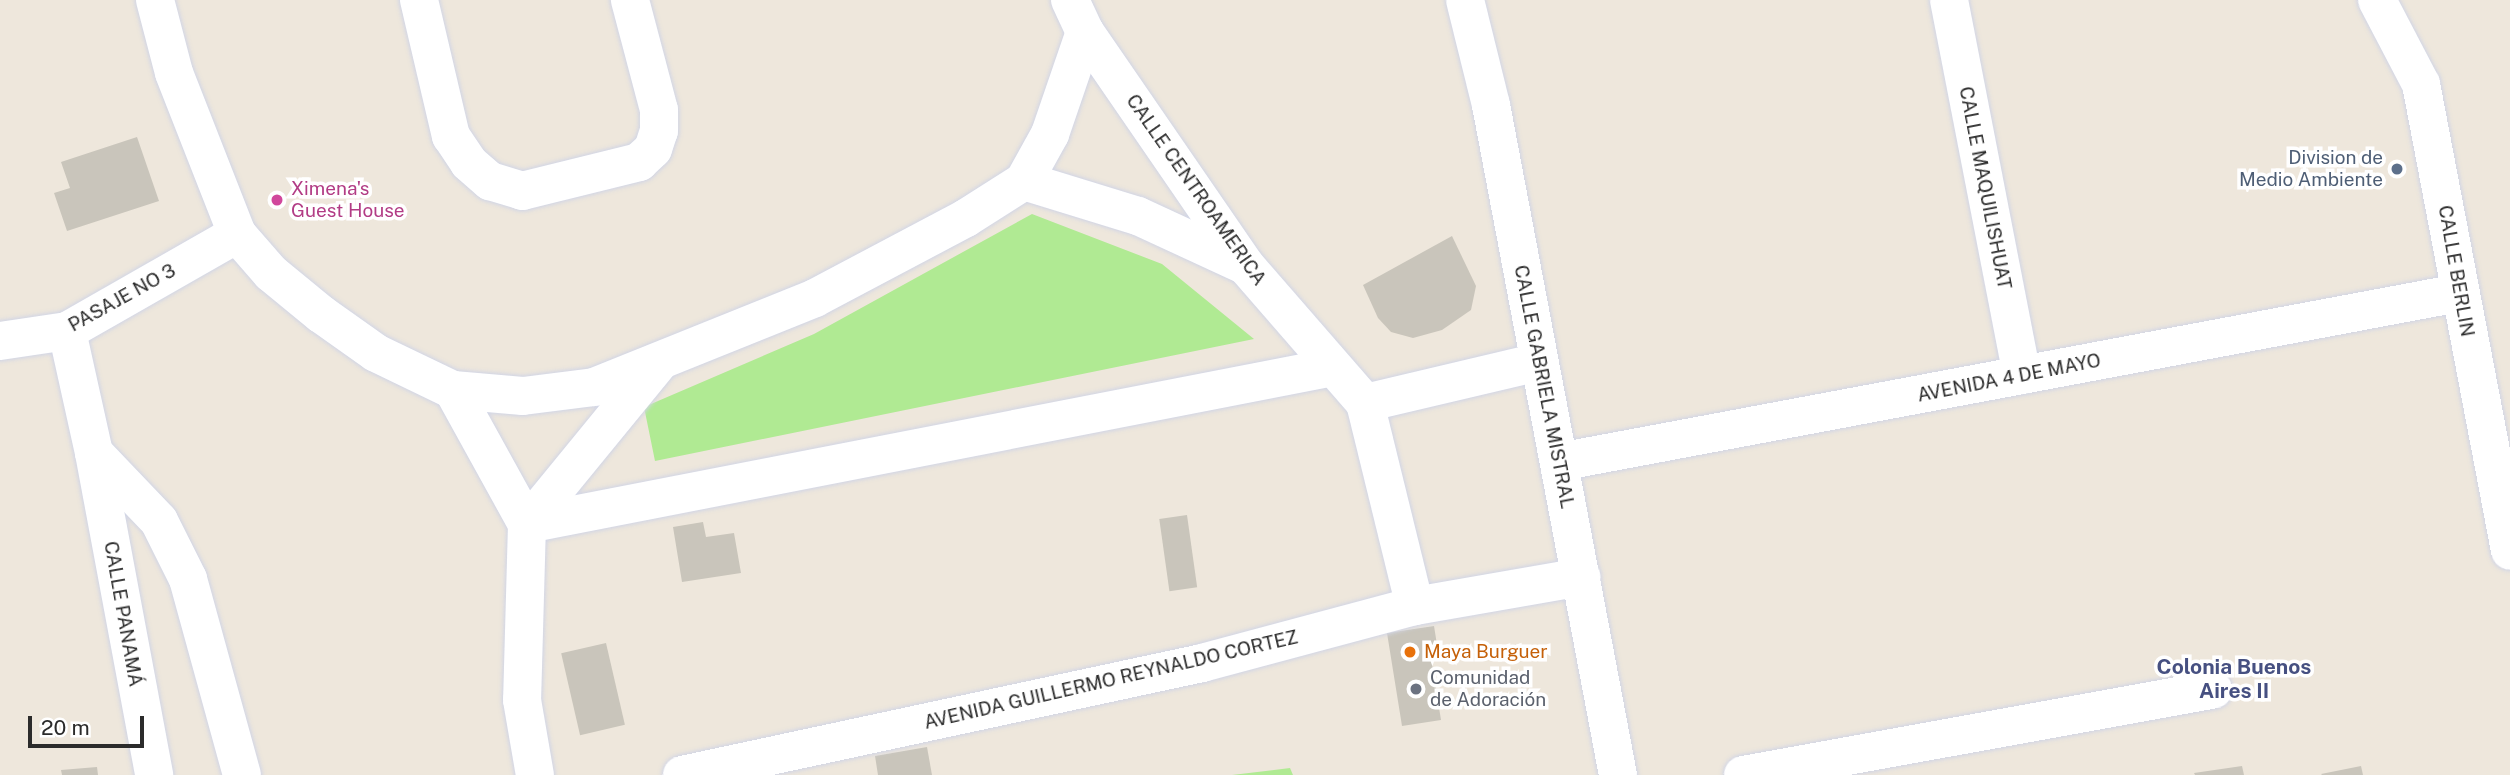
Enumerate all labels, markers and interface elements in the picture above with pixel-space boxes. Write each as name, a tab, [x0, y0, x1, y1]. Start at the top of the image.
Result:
street label: CALLE MAQUILISHUAT	[1954, 85, 2016, 291]
street label: CALLE CENTROAMERICA	[1121, 90, 1271, 290]
place label: Division de Medio Ambiente	[2239, 147, 2383, 191]
marker: Division de Medio Ambiente	[2389, 161, 2405, 177]
place label: Ximena's Guest House	[291, 178, 405, 222]
marker: Ximena's Guest House	[269, 192, 285, 208]
street label: CALLE BERLIN	[2433, 204, 2479, 338]
street label: PASAJE NO 3	[64, 259, 180, 337]
street label: CALLE GABRIELA MISTRAL	[1509, 263, 1579, 511]
street label: AVENIDA 4 DE MAYO	[1915, 349, 2103, 407]
street label: CALLE PANAMÁ	[99, 540, 147, 688]
street label: AVENIDA GUILLERMO REYNALDO CORTEZ	[922, 626, 1300, 734]
place label: Maya Burguer	[1424, 641, 1548, 663]
marker: Maya Burguer	[1402, 644, 1418, 660]
district label: Colonia Buenos Aires II	[2157, 654, 2311, 704]
place label: Comunidad de Adoración	[1430, 667, 1546, 711]
marker: Comunidad de Adoración	[1408, 681, 1424, 697]
scale bar	[32, 702, 147, 746]
text: 20 m	[41, 715, 90, 740]

